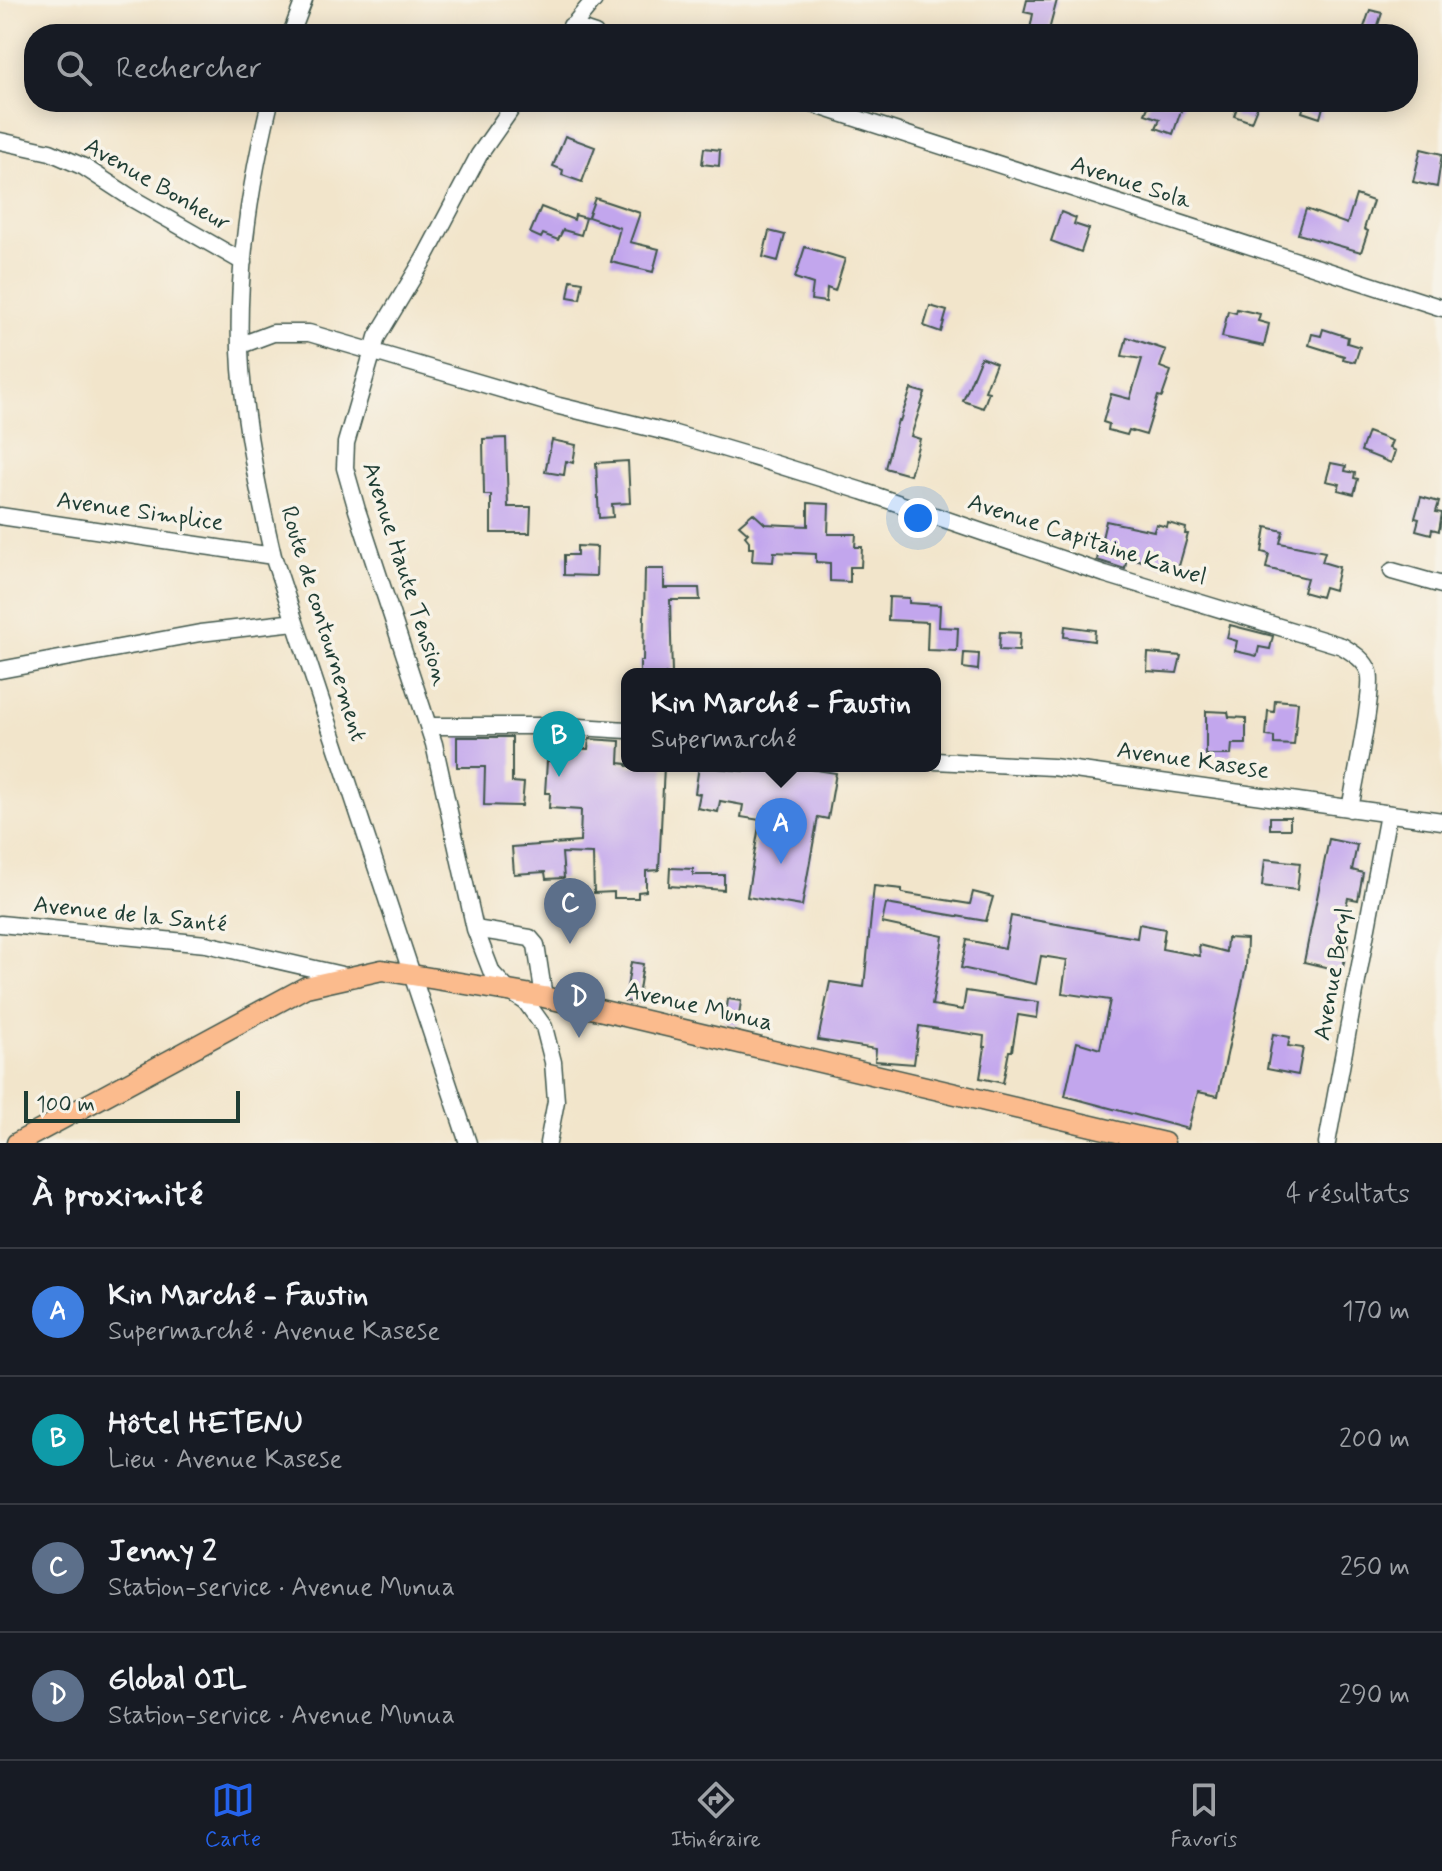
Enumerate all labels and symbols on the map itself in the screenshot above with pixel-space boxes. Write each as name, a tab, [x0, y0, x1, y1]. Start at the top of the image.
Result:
street label: Avenue Bonheur	[78, 131, 236, 239]
street label: Avenue Sola	[1067, 149, 1196, 217]
street label: Avenue Haute Tension	[354, 458, 456, 690]
street label: Avenue Simplice	[54, 485, 226, 539]
street label: Avenue Capitaine Kawel	[964, 487, 1210, 593]
your location	[898, 498, 938, 538]
street label: Route de contournement	[272, 502, 374, 746]
pin: B	[533, 711, 585, 777]
street label: Avenue Kasese	[1115, 735, 1271, 787]
pin: A	[755, 798, 807, 864]
pin: C	[544, 878, 596, 944]
street label: Avenue de la Santé	[32, 889, 229, 941]
street label: Avenue Beryl	[1307, 905, 1361, 1043]
pin: D	[553, 972, 605, 1038]
street label: Avenue Munua	[622, 975, 776, 1039]
scale bar	[24, 1087, 240, 1123]

